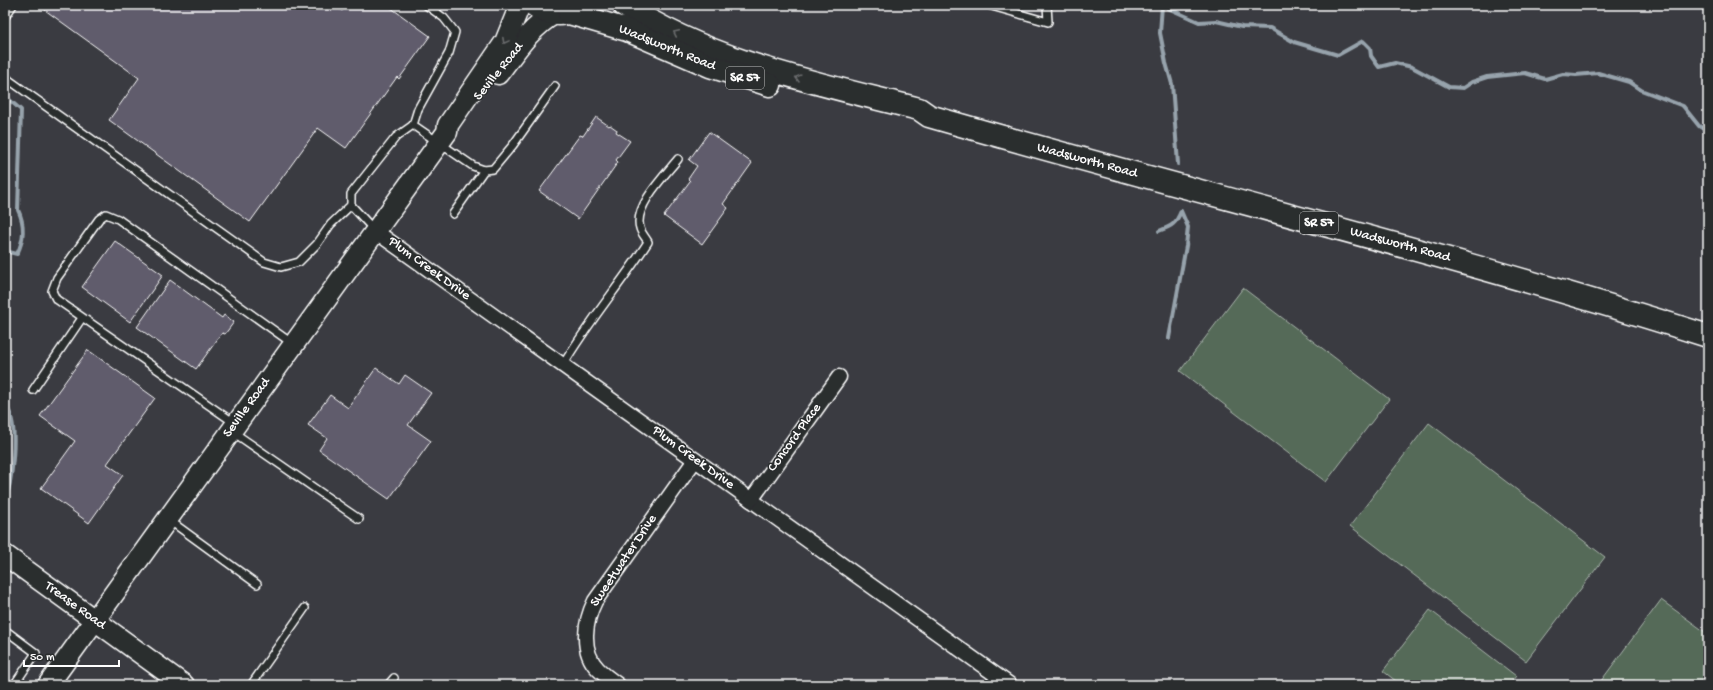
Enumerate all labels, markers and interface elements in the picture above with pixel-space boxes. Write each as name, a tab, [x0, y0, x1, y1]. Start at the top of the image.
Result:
street label: Wadsworth Road	[616, 21, 720, 76]
one-way arrow	[673, 30, 680, 38]
one-way arrow	[502, 37, 510, 44]
street label: Seville Road	[470, 38, 529, 105]
road number: SR 57	[726, 67, 764, 89]
one-way arrow	[795, 74, 801, 82]
street label: Wadsworth Road	[1035, 139, 1141, 183]
road number: SR 57	[1300, 212, 1338, 234]
street label: Wadsworth Road	[1348, 223, 1454, 267]
street label: Plum Creek Drive	[384, 233, 474, 305]
street label: Seville Road	[219, 373, 276, 441]
street label: Concord Place	[764, 400, 826, 476]
street label: Plum Creek Drive	[648, 422, 738, 494]
street label: Sweetwater Drive	[587, 511, 662, 610]
street label: Trease Road	[40, 577, 110, 635]
scale bar	[24, 642, 119, 668]
text: 50 m	[30, 651, 55, 665]

